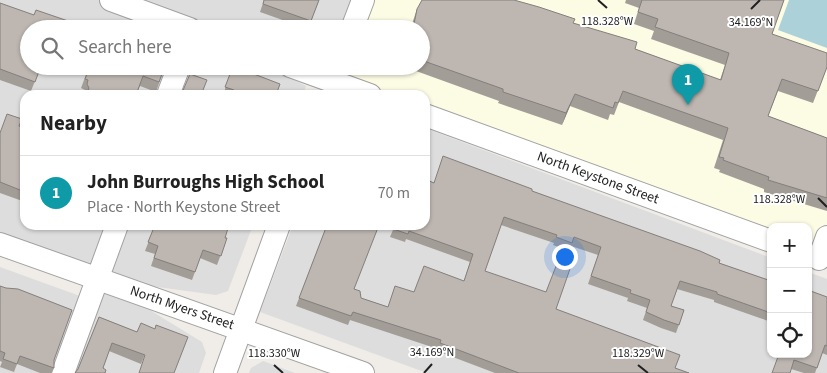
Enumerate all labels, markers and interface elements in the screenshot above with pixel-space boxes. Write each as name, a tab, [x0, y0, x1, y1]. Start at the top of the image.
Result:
text: 118.328°W	[581, 13, 634, 30]
text: 34.169°N	[729, 14, 773, 31]
search box	[20, 20, 430, 75]
icon: search	[38, 34, 66, 62]
text: Search here	[78, 34, 172, 61]
pin: 1	[672, 64, 704, 105]
text: Nearby	[40, 108, 107, 138]
street label: North Keystone Street	[534, 147, 662, 209]
text: John Burroughs High School	[87, 169, 324, 196]
text: 1	[52, 182, 60, 204]
text: 70 m	[378, 182, 410, 204]
text: 118.328°W	[753, 191, 806, 208]
text: Place · North Keystone Street	[87, 196, 280, 218]
map controls	[767, 223, 812, 358]
button: +	[767, 223, 812, 268]
your location	[552, 244, 578, 270]
button: −	[767, 268, 812, 313]
street label: North Myers Street	[127, 281, 237, 335]
button: locate	[767, 313, 812, 358]
text: 34.169°N	[410, 344, 454, 361]
text: 118.330°W	[248, 345, 301, 362]
text: 118.329°W	[612, 345, 665, 362]

